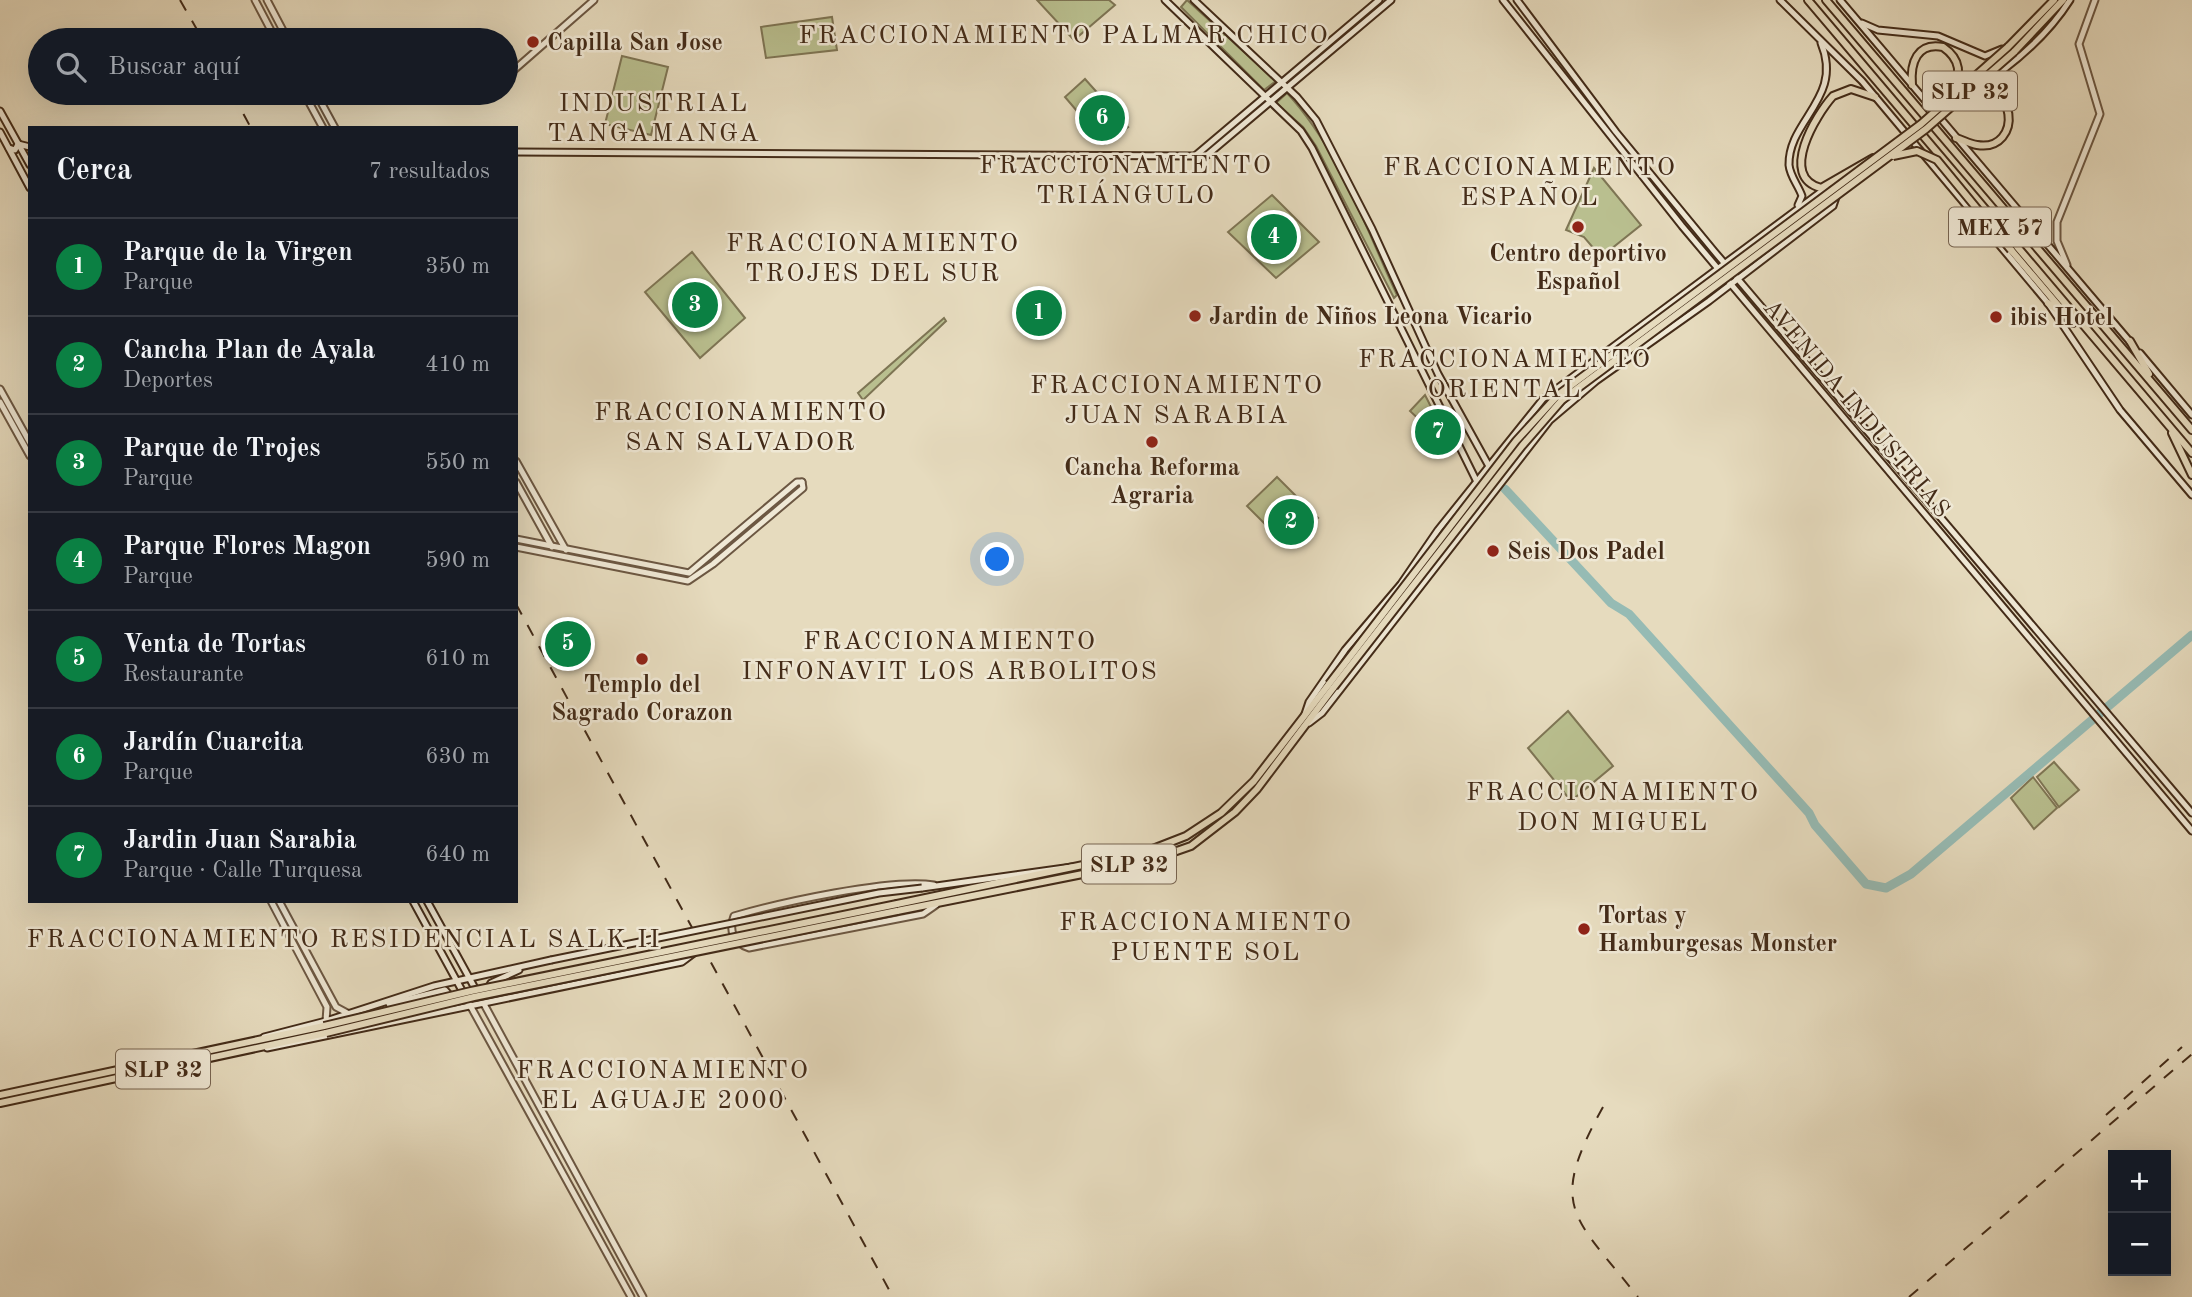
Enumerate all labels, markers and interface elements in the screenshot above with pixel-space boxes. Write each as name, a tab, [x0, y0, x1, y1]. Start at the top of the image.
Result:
district label: FRACCIONAMIENTO PALMAR CHICO	[798, 23, 1330, 49]
search box	[28, 28, 518, 105]
place label: Capilla San Jose	[547, 32, 723, 56]
marker: Capilla San Jose	[525, 34, 541, 50]
icon: search	[52, 48, 90, 86]
text: Buscar aquí	[108, 54, 240, 80]
road number: SLP 32	[1923, 72, 2017, 110]
district label: INDUSTRIAL TANGAMANGA	[547, 91, 761, 147]
pin: 6	[1079, 92, 1125, 144]
district label: FRACCIONAMIENTO TRIÁNGULO	[979, 153, 1273, 209]
district label: FRACCIONAMIENTO ESPAÑOL	[1383, 155, 1677, 211]
text: Cerca	[56, 156, 132, 186]
text: 7 resultados	[369, 160, 490, 183]
road number: MEX 57	[1949, 208, 2051, 246]
pin: 4	[1251, 211, 1297, 263]
marker: Centro deportivo Español	[1570, 219, 1586, 235]
district label: FRACCIONAMIENTO TROJES DEL SUR	[726, 231, 1020, 287]
text: Parque de la Virgen	[123, 240, 353, 266]
place label: Centro deportivo Español	[1489, 243, 1667, 295]
text: 1	[72, 255, 86, 278]
text: 350 m	[425, 255, 490, 278]
text: Parque	[123, 271, 193, 294]
pin: 3	[672, 279, 718, 331]
pin: 1	[1016, 287, 1062, 339]
street label: AVENIDA INDUSTRIAS	[1758, 296, 1953, 523]
place label: Jardin de Niños Leona Vicario	[1209, 306, 1532, 330]
place label: ibis Hotel	[2010, 307, 2113, 331]
marker: Jardin de Niños Leona Vicario	[1187, 308, 1203, 324]
marker: ibis Hotel	[1988, 309, 2004, 325]
text: Cancha Plan de Ayala	[123, 338, 375, 364]
district label: FRACCIONAMIENTO ORIENTAL	[1358, 347, 1652, 403]
text: 2	[72, 353, 86, 376]
text: 410 m	[425, 353, 490, 376]
text: Deportes	[123, 369, 213, 392]
district label: FRACCIONAMIENTO JUAN SARABIA	[1030, 373, 1324, 429]
district label: FRACCIONAMIENTO SAN SALVADOR	[594, 400, 888, 456]
pin: 7	[1415, 406, 1461, 458]
marker: Cancha Reforma Agraria	[1144, 434, 1160, 450]
text: Parque de Trojes	[123, 436, 320, 462]
text: 3	[72, 451, 86, 474]
text: 550 m	[425, 451, 490, 474]
place label: Cancha Reforma Agraria	[1064, 457, 1240, 509]
text: Parque	[123, 467, 193, 490]
pin: 2	[1268, 496, 1314, 548]
text: Parque Flores Magon	[123, 534, 371, 560]
place label: Seis Dos Padel	[1507, 541, 1665, 565]
your location	[980, 542, 1014, 576]
marker: Seis Dos Padel	[1485, 543, 1501, 559]
text: 4	[72, 549, 86, 572]
text: 590 m	[425, 549, 490, 572]
text: Parque	[123, 565, 193, 588]
pin: 5	[545, 618, 591, 670]
district label: FRACCIONAMIENTO INFONAVIT LOS ARBOLITOS	[741, 629, 1159, 685]
text: Venta de Tortas	[123, 632, 306, 658]
text: 5	[72, 647, 86, 670]
text: 610 m	[425, 647, 490, 670]
marker: Templo del Sagrado Corazon	[634, 651, 650, 667]
text: Restaurante	[123, 663, 244, 686]
place label: Templo del Sagrado Corazon	[551, 674, 733, 726]
text: Jardín Cuarcita	[123, 730, 303, 756]
text: 6	[72, 745, 86, 768]
text: 630 m	[425, 745, 490, 768]
text: Parque	[123, 761, 193, 784]
district label: FRACCIONAMIENTO DON MIGUEL	[1466, 780, 1760, 836]
text: Jardin Juan Sarabia	[123, 828, 357, 854]
text: 7	[72, 843, 86, 866]
text: 640 m	[425, 843, 490, 866]
road number: SLP 32	[1082, 844, 1176, 884]
text: Parque · Calle Turquesa	[123, 859, 362, 882]
place label: Tortas y Hamburgesas Monster	[1598, 905, 1837, 957]
district label: FRACCIONAMIENTO PUENTE SOL	[1059, 910, 1353, 966]
marker: Tortas y Hamburgesas Monster	[1576, 921, 1592, 937]
district label: FRACCIONAMIENTO RESIDENCIAL SALK II	[27, 927, 661, 953]
road number: SLP 32	[116, 1050, 210, 1088]
district label: FRACCIONAMIENTO EL AGUAJE 2000	[516, 1058, 810, 1114]
map controls	[2108, 1150, 2171, 1276]
button: +	[2108, 1150, 2171, 1213]
button: −	[2108, 1213, 2171, 1276]

